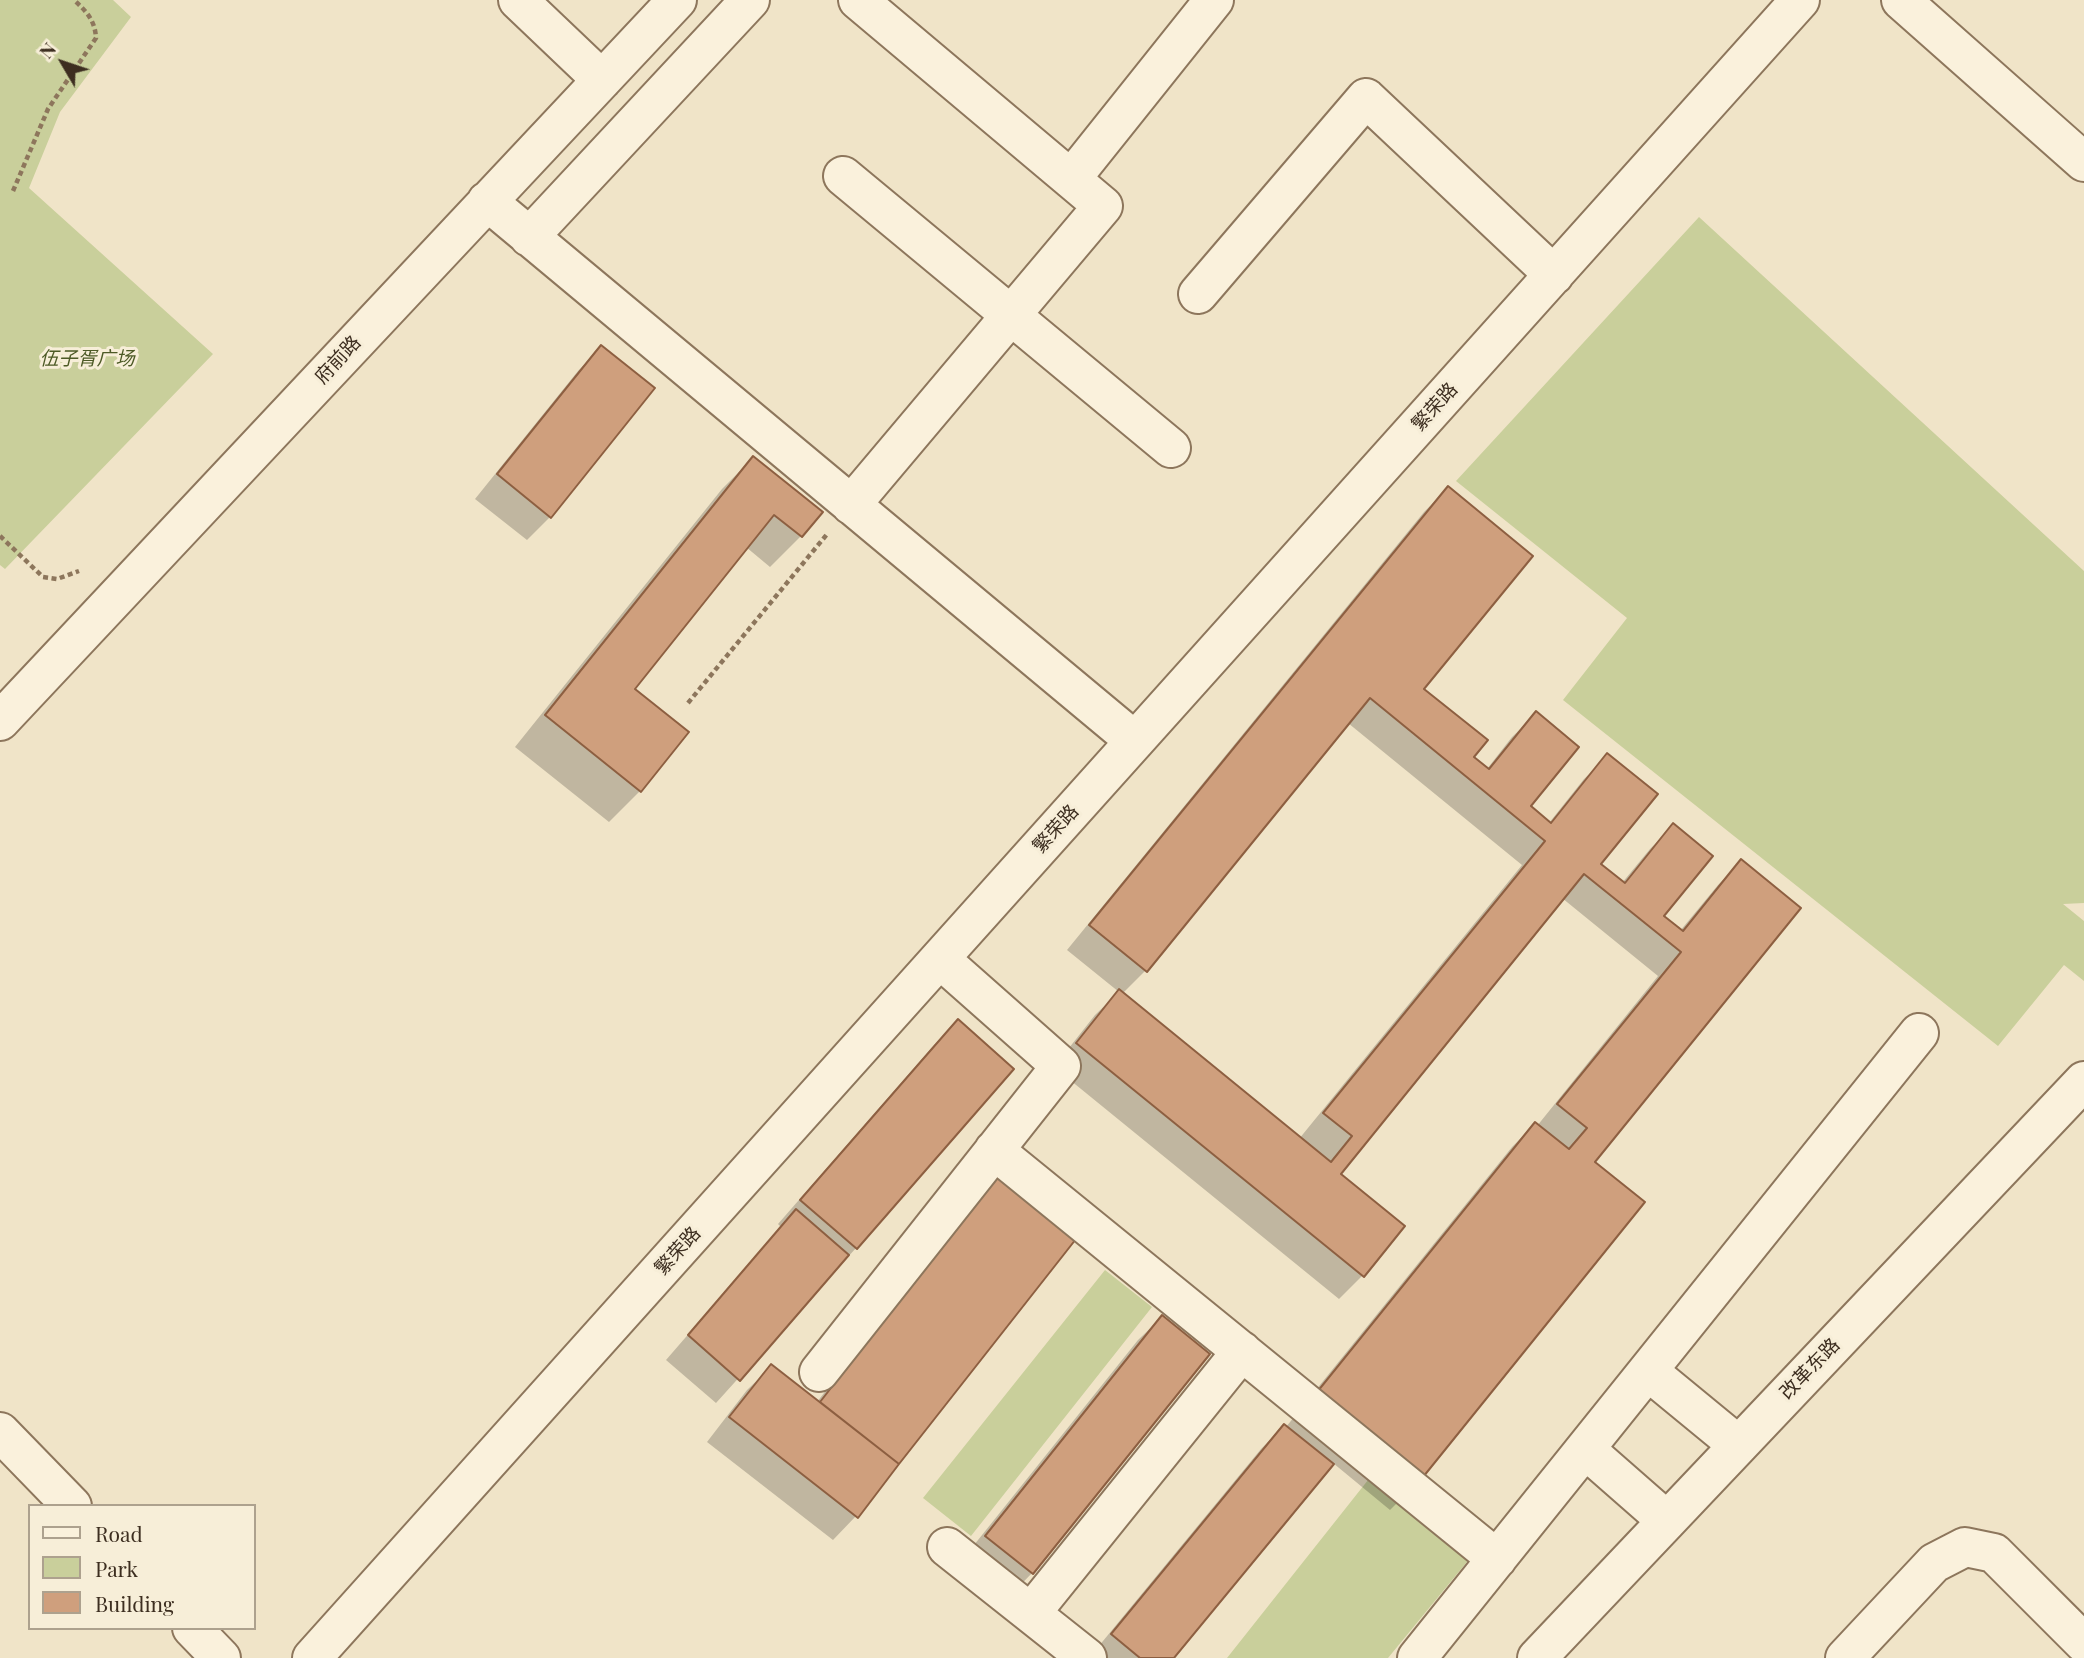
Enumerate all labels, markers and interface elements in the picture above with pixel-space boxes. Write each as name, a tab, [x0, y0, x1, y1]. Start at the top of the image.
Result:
north arrow	[28, 28, 98, 98]
text: N	[32, 36, 61, 63]
street label: 府前路	[310, 331, 366, 389]
park label: 伍子胥广场	[40, 348, 134, 370]
street label: 繁荣路	[1407, 378, 1463, 436]
street label: 繁荣路	[1028, 800, 1084, 858]
street label: 繁荣路	[650, 1222, 706, 1280]
street label: 改革东路	[1775, 1334, 1845, 1404]
legend	[28, 1504, 256, 1630]
text: Road	[95, 1519, 143, 1547]
text: Park	[95, 1554, 138, 1582]
text: Building	[95, 1589, 174, 1617]

